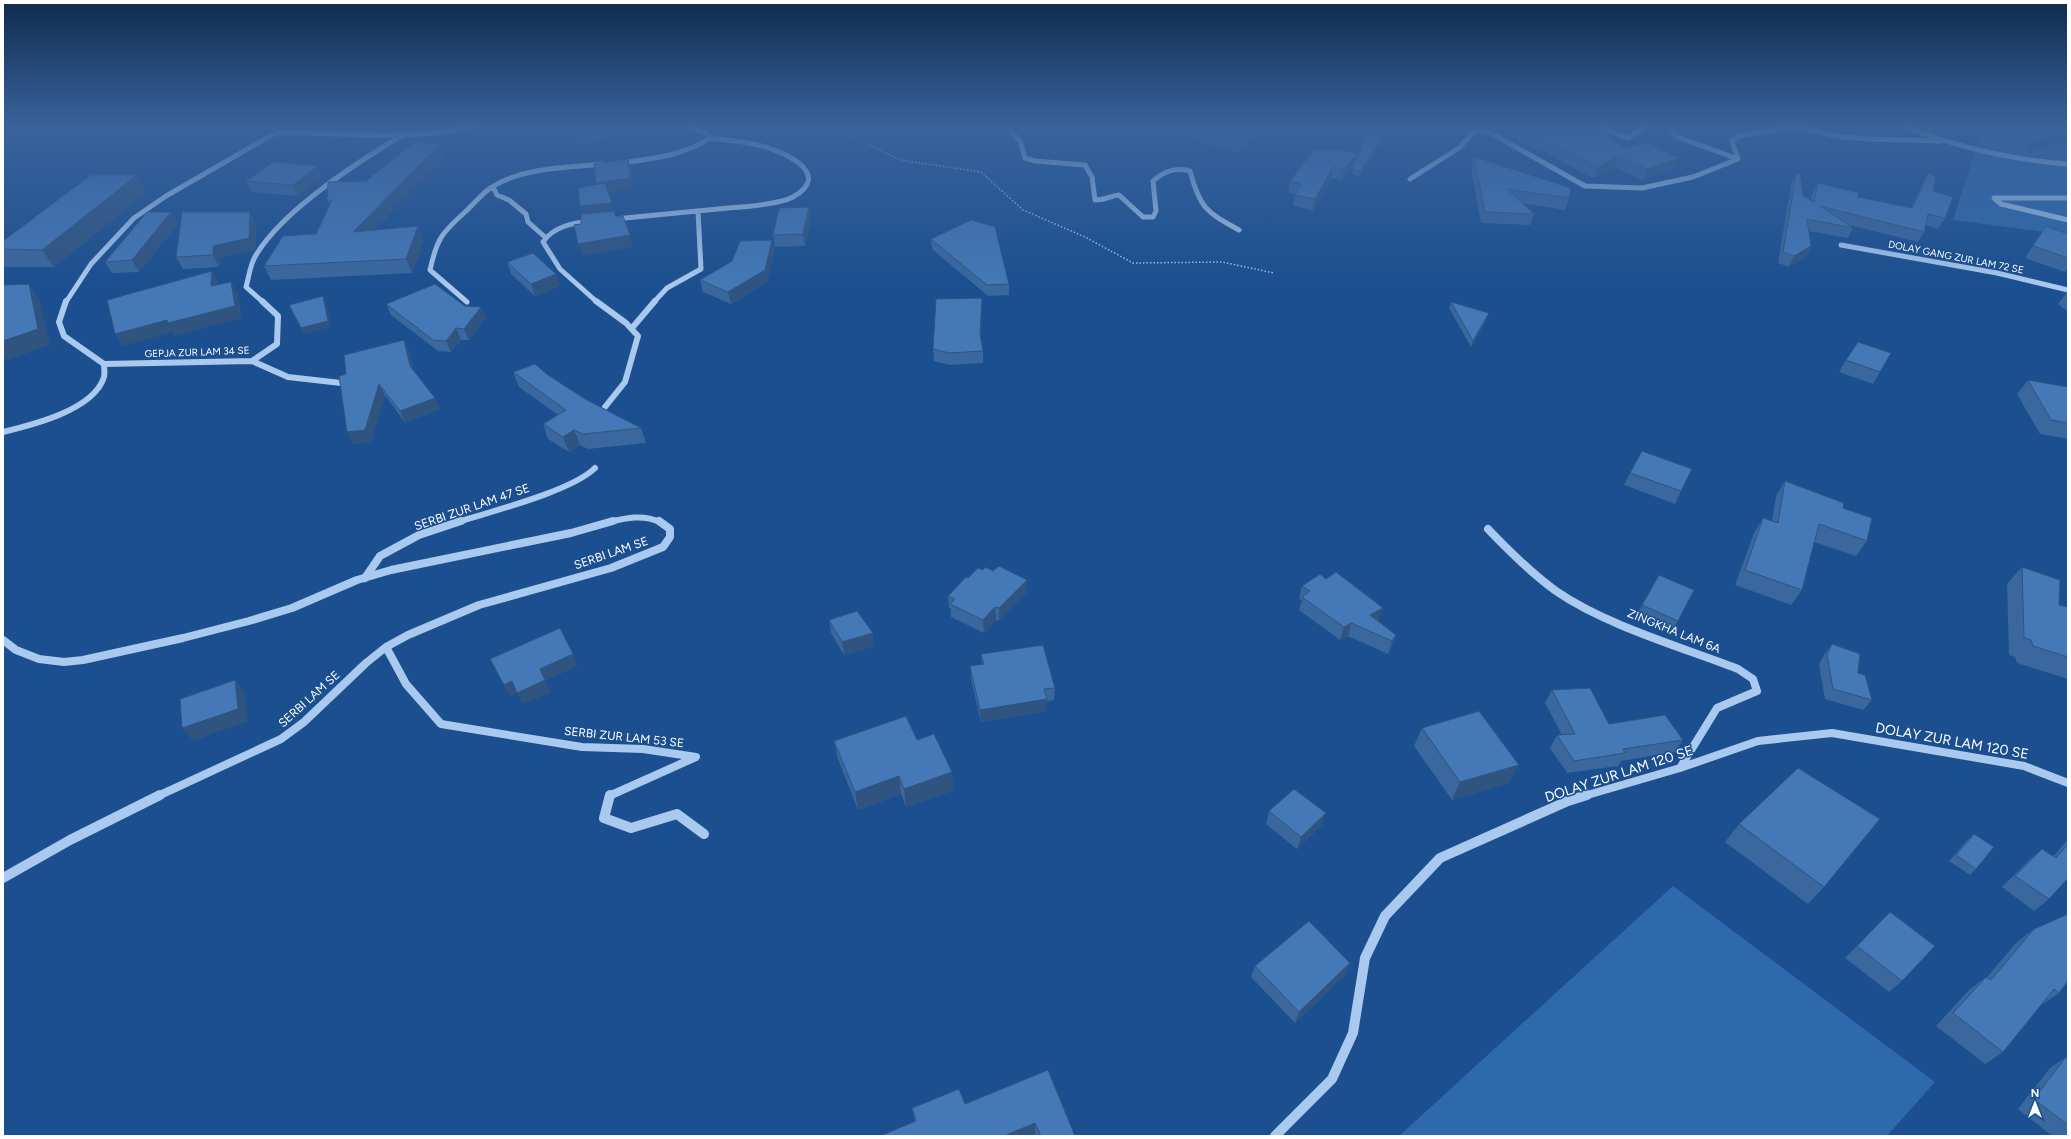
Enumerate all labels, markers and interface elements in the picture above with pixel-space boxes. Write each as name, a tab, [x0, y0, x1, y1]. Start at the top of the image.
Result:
street label: DOLAY GANG ZUR LAM 72 SE	[1887, 237, 2025, 277]
street label: GEPJA ZUR LAM 34 SE	[144, 344, 250, 360]
street label: SERBI ZUR LAM 47 SE	[413, 481, 531, 533]
street label: SERBI LAM SE	[572, 534, 650, 572]
street label: ZINGKHA LAM 6A	[1625, 606, 1723, 656]
street label: SERBI LAM SE	[276, 668, 342, 730]
street label: DOLAY ZUR LAM 120 SE	[1874, 719, 2030, 763]
street label: SERBI ZUR LAM 53 SE	[563, 724, 685, 750]
street label: DOLAY ZUR LAM 120 SE	[1543, 742, 1695, 806]
north arrow	[2015, 1083, 2055, 1123]
text: N	[2031, 1087, 2039, 1100]

